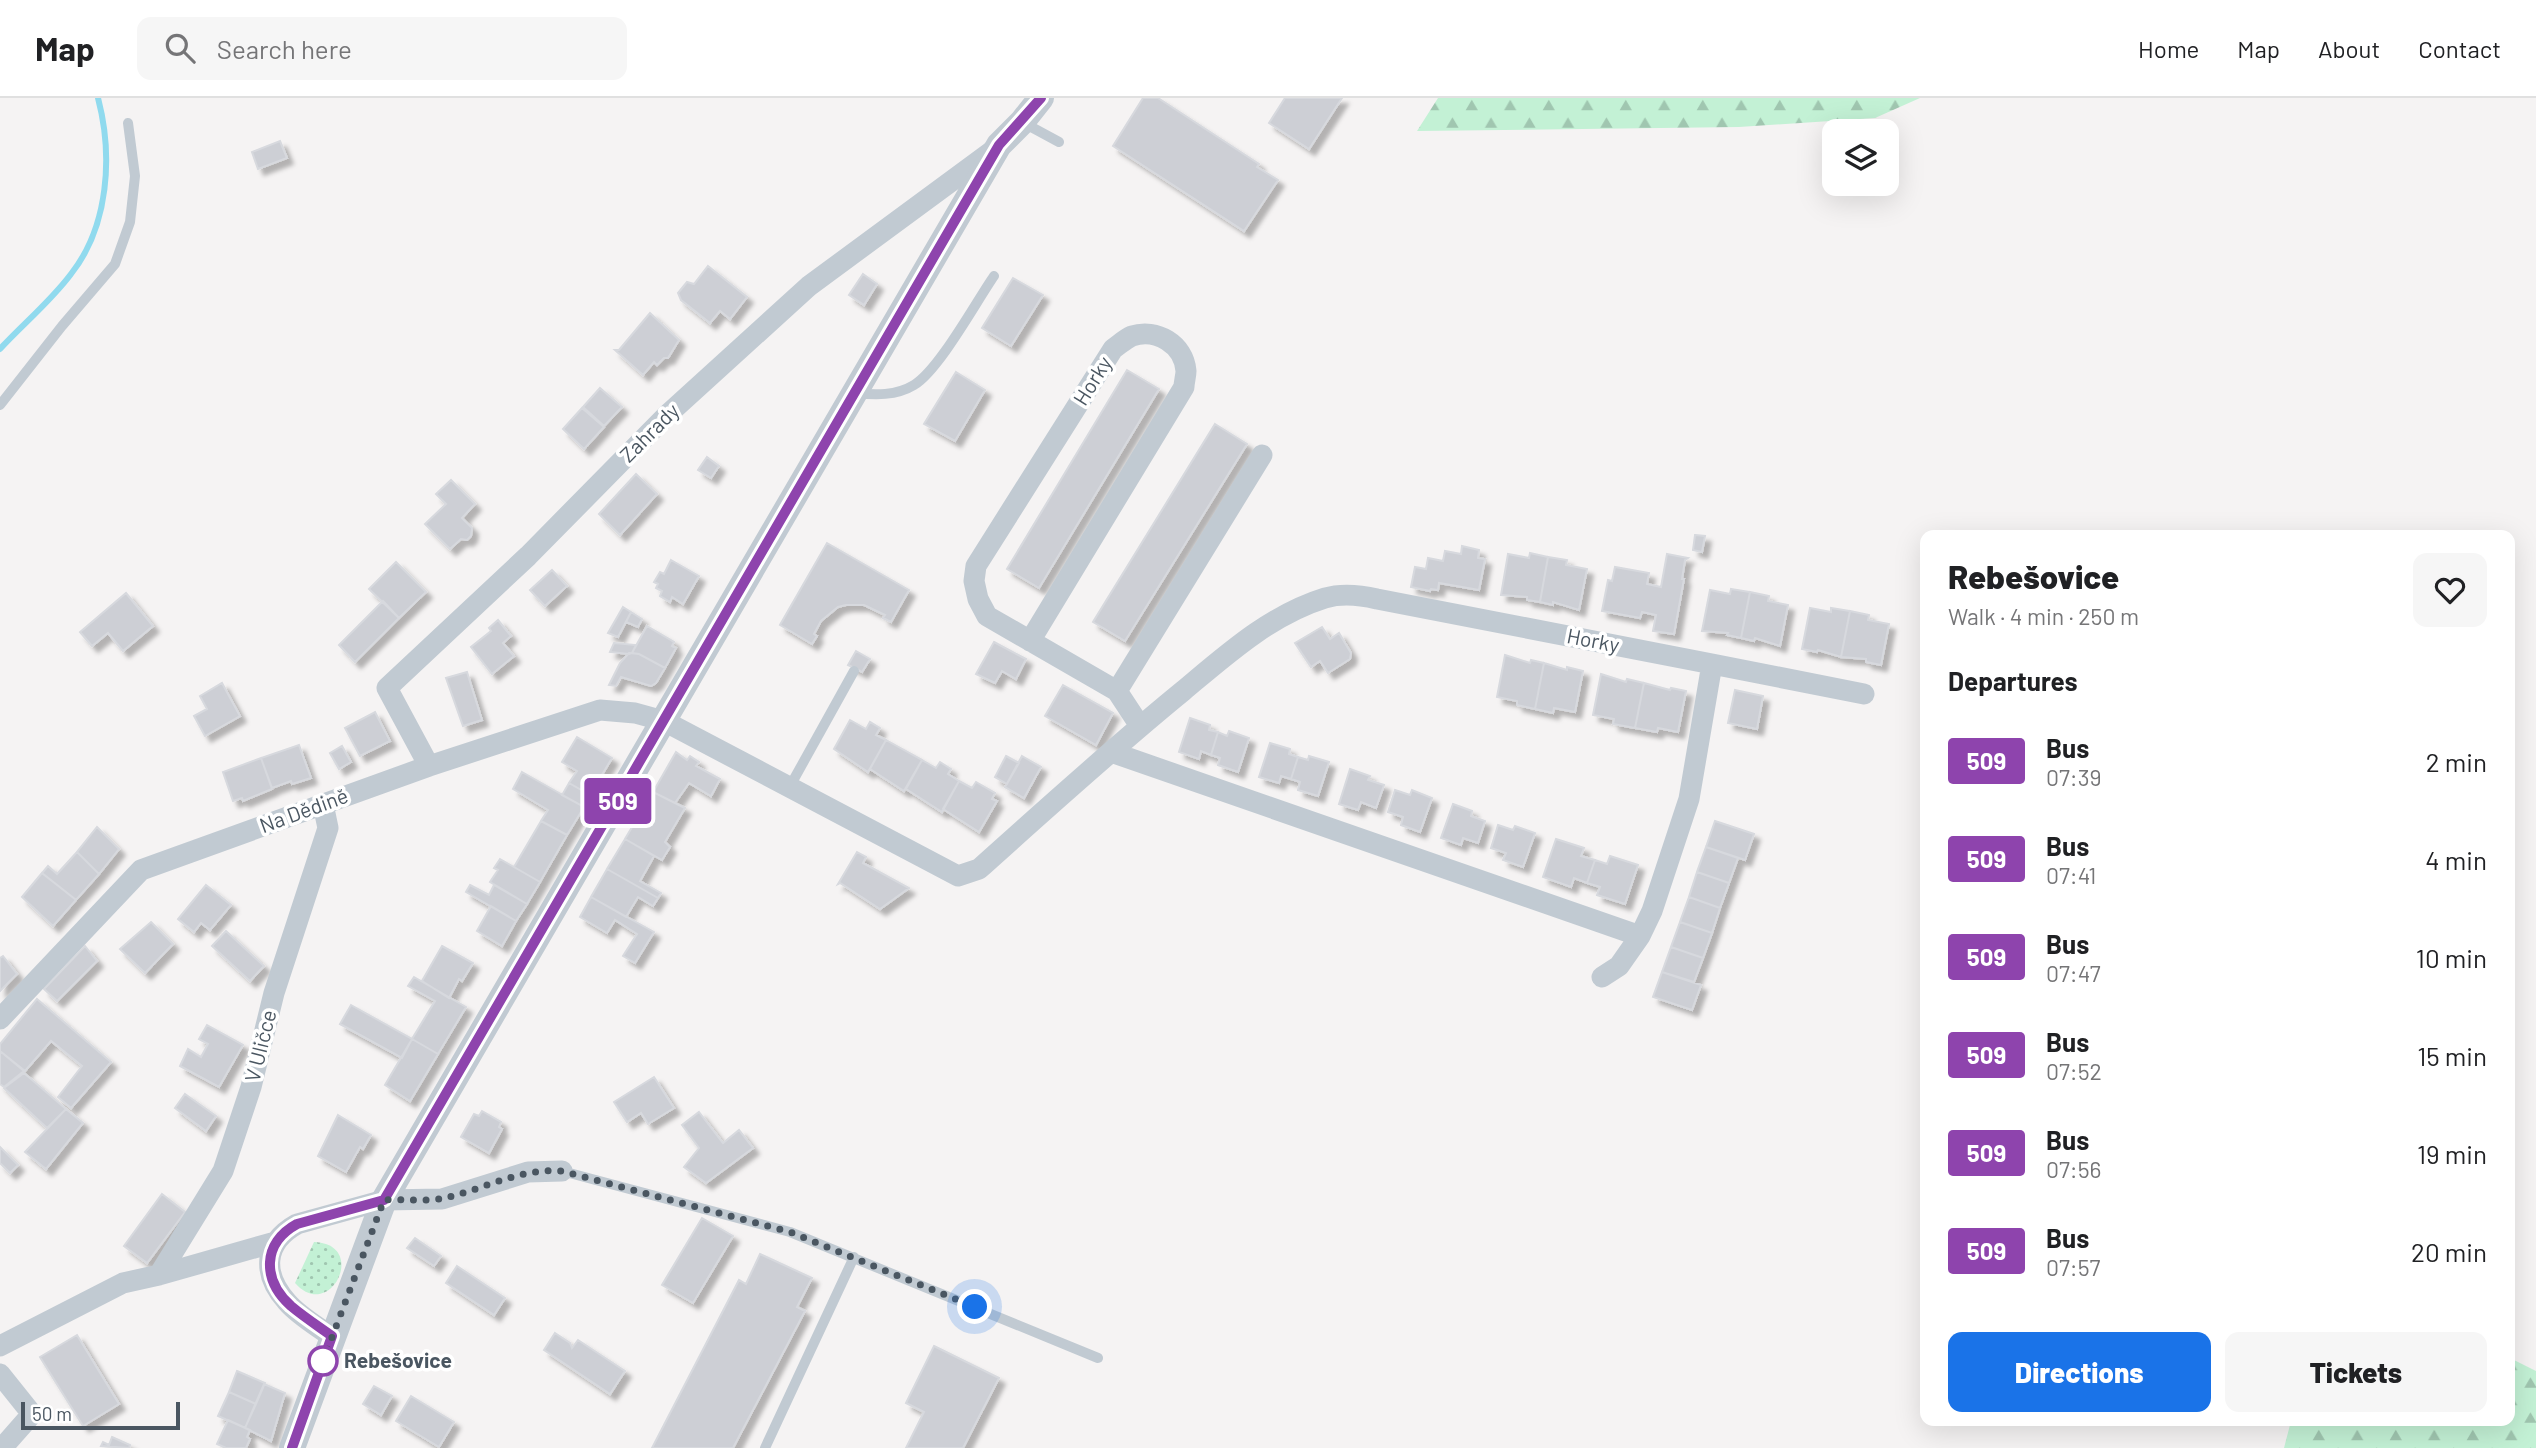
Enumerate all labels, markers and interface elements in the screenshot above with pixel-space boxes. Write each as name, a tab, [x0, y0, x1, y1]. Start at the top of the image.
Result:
search box	[137, 17, 627, 80]
text: Map	[35, 28, 95, 68]
icon: search	[161, 29, 199, 67]
text: Search here	[217, 33, 352, 64]
text: Home	[2138, 34, 2199, 63]
text: Map	[2237, 34, 2280, 63]
text: About	[2318, 34, 2380, 63]
text: Contact	[2418, 34, 2501, 63]
map controls	[1822, 119, 1899, 196]
button: layers	[1822, 119, 1899, 196]
street label: Horky	[1067, 351, 1117, 409]
street label: Zahrady	[614, 397, 684, 467]
button: heart	[2413, 553, 2487, 627]
text: Rebešovice	[1948, 556, 2119, 596]
text: Walk · 4 min · 250 m	[1948, 602, 2139, 630]
street label: Horky	[1565, 622, 1622, 657]
text: Departures	[1948, 665, 2078, 696]
text: Bus	[2046, 732, 2089, 763]
text: 509	[1967, 746, 2006, 775]
text: 2 min	[2426, 746, 2487, 777]
text: 07:39	[2046, 763, 2102, 791]
line badge: 509	[578, 778, 658, 824]
street label: Na Dědině	[256, 782, 351, 837]
text: 509	[598, 786, 638, 815]
text: Bus	[2046, 830, 2089, 861]
text: 509	[1967, 844, 2006, 873]
text: 4 min	[2425, 844, 2487, 875]
text: 07:41	[2046, 861, 2096, 889]
text: Bus	[2046, 928, 2089, 959]
text: 509	[1967, 942, 2006, 971]
text: 10 min	[2416, 942, 2487, 973]
text: 07:47	[2046, 959, 2101, 987]
street label: V Uličce	[239, 1007, 281, 1084]
text: Bus	[2046, 1026, 2089, 1057]
text: 509	[1967, 1040, 2006, 1069]
text: 15 min	[2417, 1040, 2487, 1071]
text: 07:52	[2046, 1057, 2102, 1085]
text: Bus	[2046, 1124, 2089, 1155]
text: 509	[1967, 1138, 2006, 1167]
text: 19 min	[2417, 1138, 2487, 1169]
text: 07:56	[2046, 1155, 2101, 1183]
text: Bus	[2046, 1222, 2089, 1253]
text: 509	[1967, 1236, 2006, 1265]
text: 20 min	[2411, 1236, 2487, 1267]
text: 07:57	[2046, 1253, 2100, 1281]
your location	[957, 1289, 992, 1324]
button: Directions	[1948, 1332, 2211, 1412]
button: Tickets	[2225, 1332, 2487, 1412]
marker: Rebešovice	[308, 1346, 338, 1376]
place label: Rebešovice	[344, 1347, 452, 1372]
scale bar	[21, 1399, 180, 1431]
text: 50 m	[32, 1402, 72, 1425]

